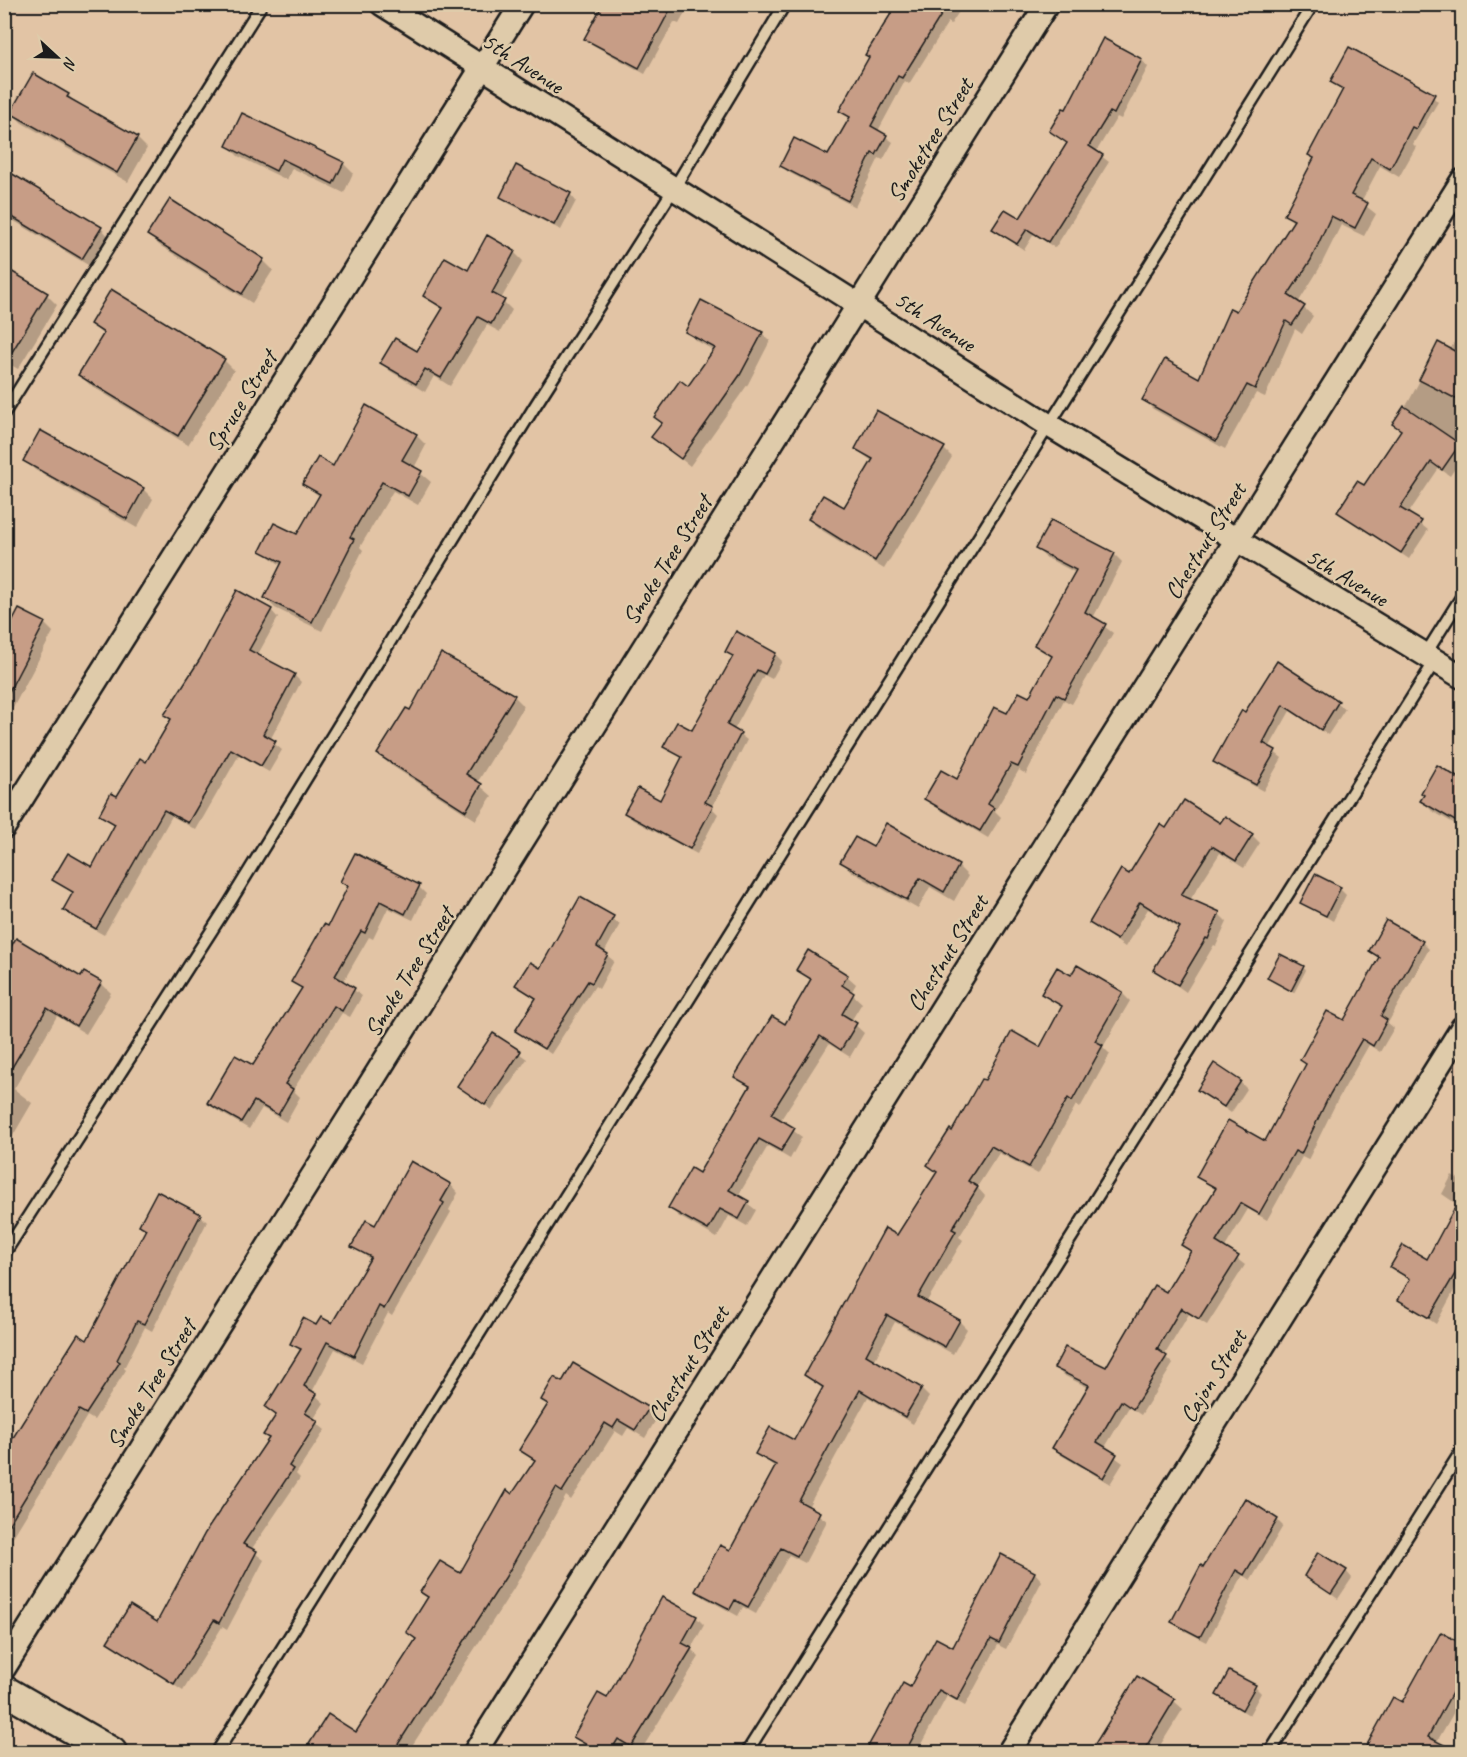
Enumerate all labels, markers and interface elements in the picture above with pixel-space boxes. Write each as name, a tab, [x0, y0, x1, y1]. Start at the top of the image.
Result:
street label: 5th Avenue	[477, 26, 571, 101]
north arrow	[27, 27, 87, 87]
text: N	[58, 54, 81, 73]
street label: Smoketree Street	[880, 71, 981, 207]
street label: 5th Avenue	[889, 284, 983, 359]
street label: Spruce Street	[198, 343, 285, 457]
street label: Chestnut Street	[1157, 476, 1254, 605]
street label: Smoke Tree Street	[615, 487, 720, 630]
street label: 5th Avenue	[1300, 541, 1395, 614]
street label: Chestnut Street	[899, 888, 996, 1017]
street label: Smoke Tree Street	[357, 899, 462, 1042]
street label: Chestnut Street	[640, 1299, 737, 1428]
street label: Smoke Tree Street	[99, 1311, 204, 1454]
street label: Cajon Street	[1173, 1322, 1254, 1428]

